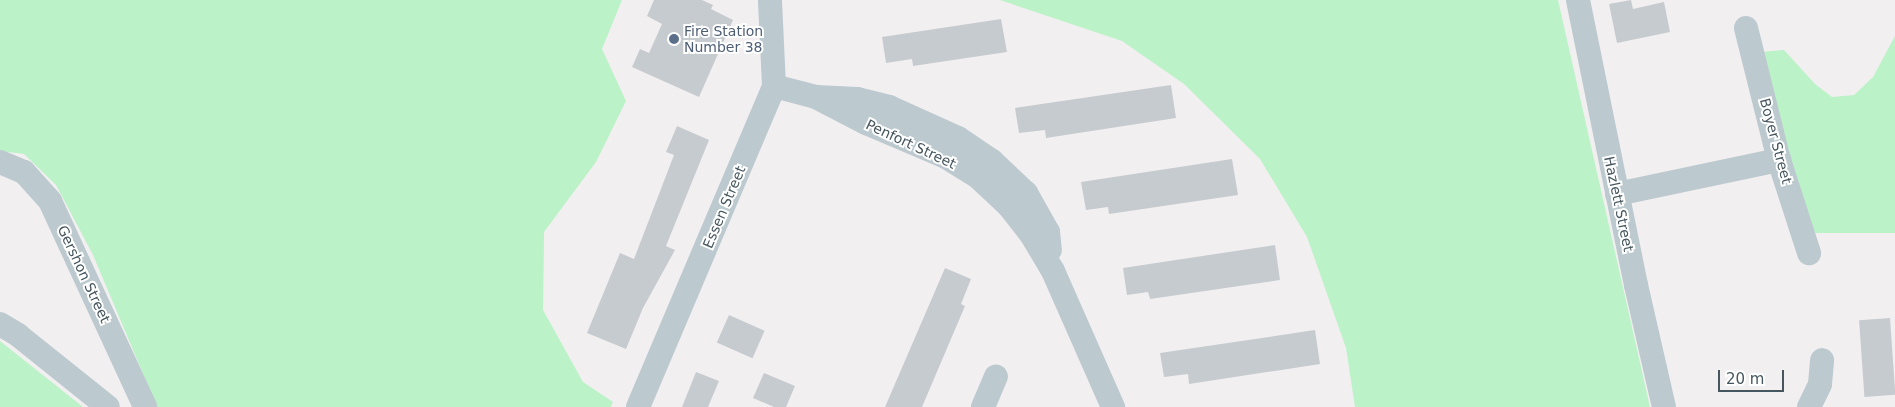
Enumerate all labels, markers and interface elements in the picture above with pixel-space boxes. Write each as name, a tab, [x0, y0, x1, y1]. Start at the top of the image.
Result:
place label: Fire Station Number 38	[684, 23, 763, 56]
marker: Fire Station Number 38	[668, 33, 680, 45]
street label: Boyer Street	[1757, 96, 1795, 186]
street label: Penfort Street	[863, 116, 959, 172]
street label: Hazlett Street	[1601, 155, 1637, 253]
street label: Essen Street	[699, 163, 749, 251]
street label: Gershon Street	[54, 223, 114, 325]
scale bar	[1720, 360, 1786, 392]
text: 20 m	[1726, 370, 1764, 388]

